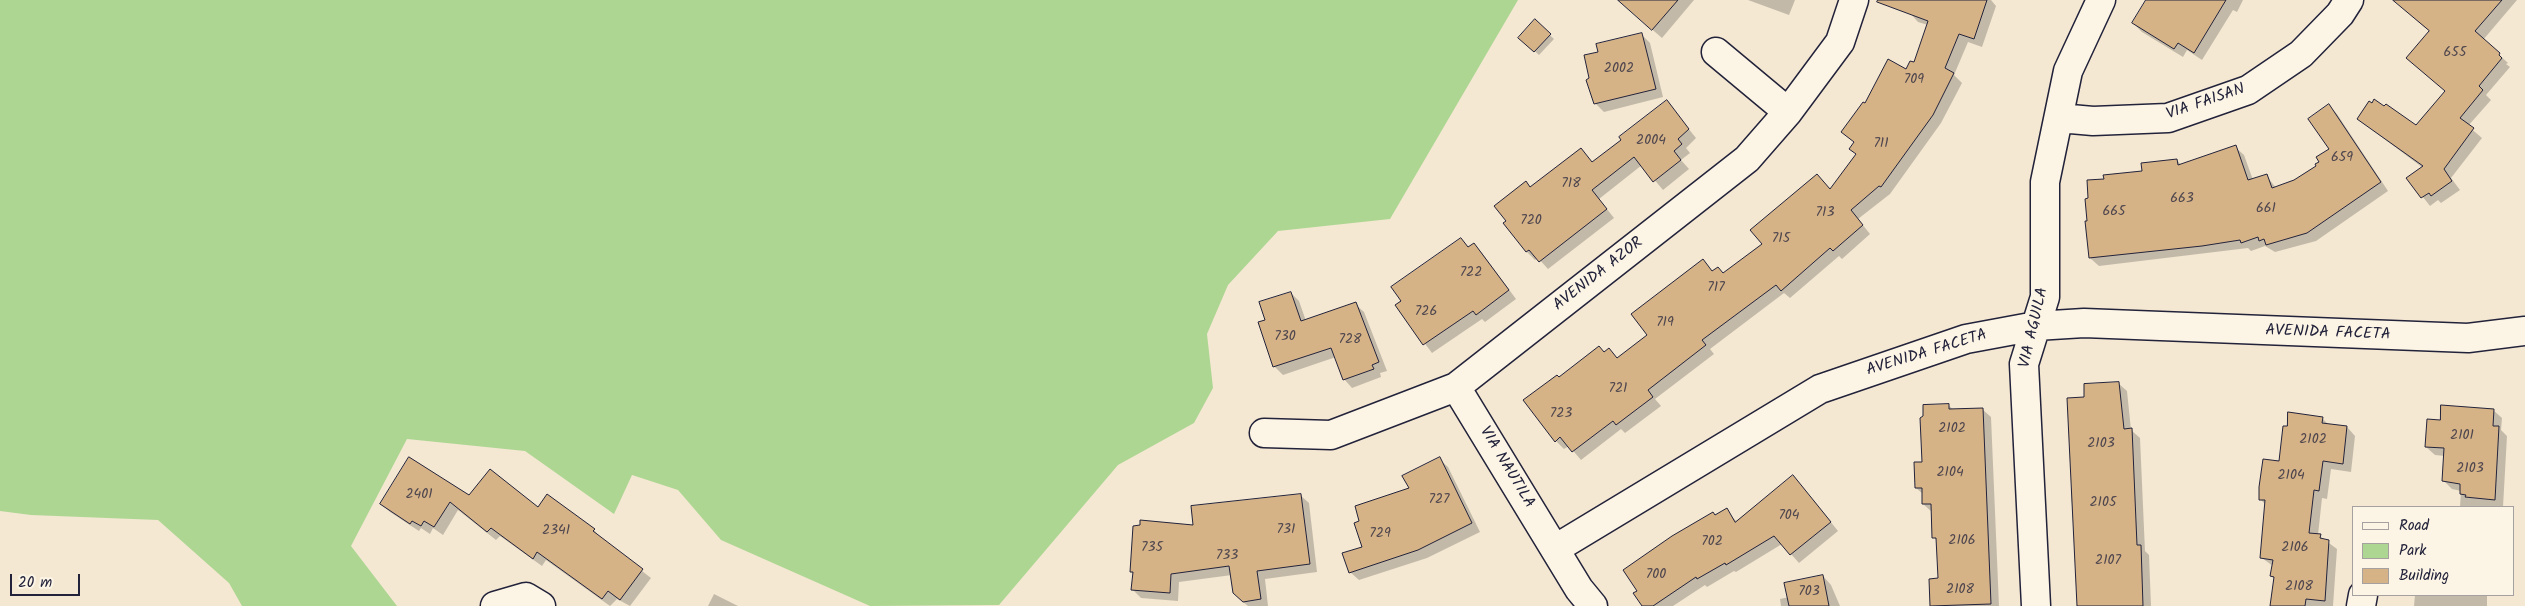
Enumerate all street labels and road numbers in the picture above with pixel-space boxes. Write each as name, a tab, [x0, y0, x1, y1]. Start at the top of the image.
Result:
street label: VIA FAISAN	[2164, 81, 2248, 125]
street label: AVENIDA AZOR	[1550, 234, 1648, 316]
street label: VIA AGUILA	[2016, 286, 2054, 370]
street label: AVENIDA FACETA	[2265, 322, 2391, 346]
street label: AVENIDA FACETA	[1864, 327, 1990, 381]
street label: VIA NAUTILA	[1474, 424, 1538, 512]

